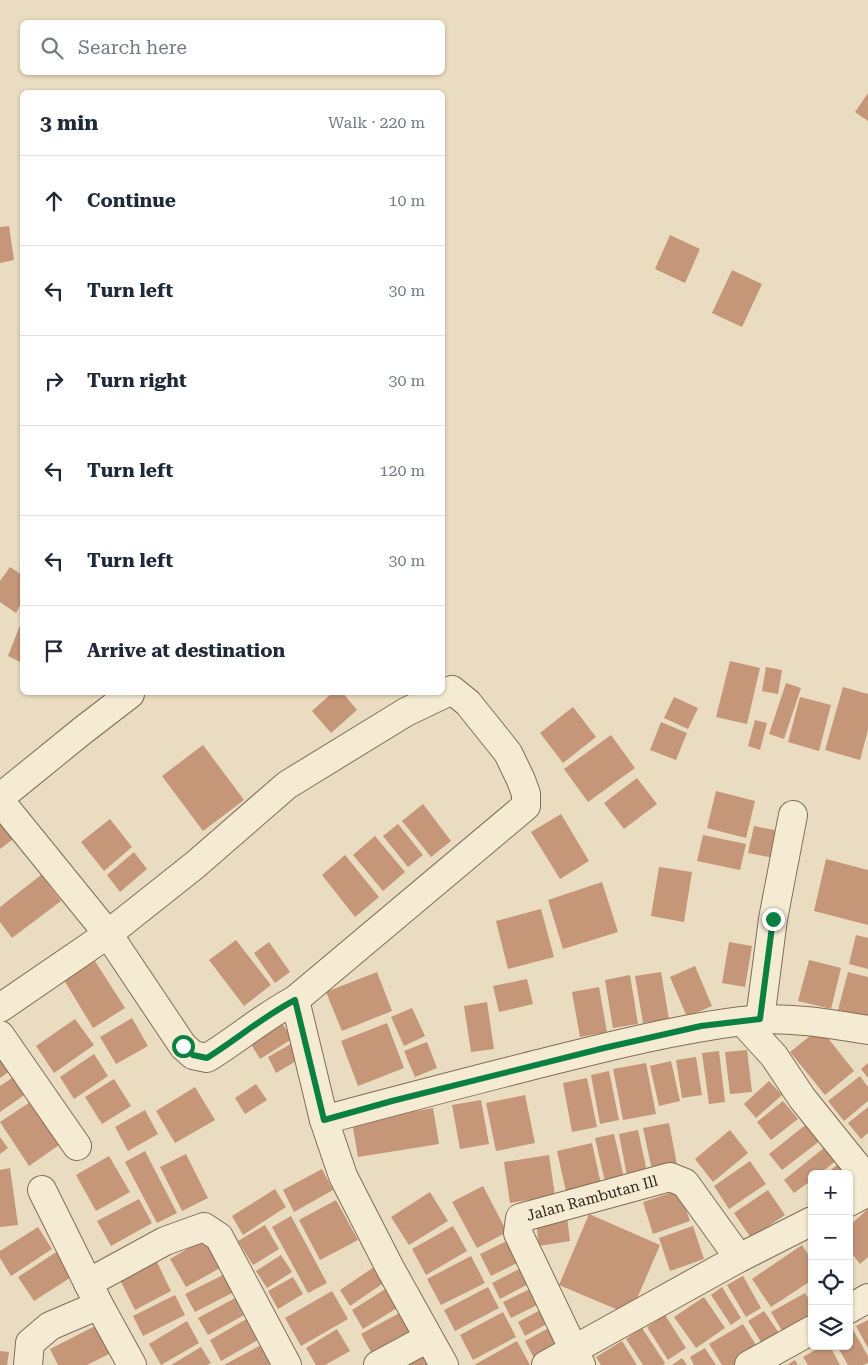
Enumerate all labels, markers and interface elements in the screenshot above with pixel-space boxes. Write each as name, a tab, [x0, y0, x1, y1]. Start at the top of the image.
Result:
search box	[20, 20, 445, 75]
icon: search	[38, 34, 66, 62]
text: Search here	[78, 36, 187, 59]
text: 3 min	[40, 111, 98, 135]
text: Walk · 220 m	[328, 113, 425, 132]
icon: ahead	[40, 187, 68, 215]
text: Continue	[87, 189, 176, 212]
text: 10 m	[388, 191, 425, 210]
icon: left	[40, 277, 68, 305]
text: Turn left	[87, 279, 173, 302]
text: 30 m	[388, 281, 425, 300]
icon: right	[40, 367, 68, 395]
text: Turn right	[87, 369, 187, 392]
text: 30 m	[388, 371, 425, 390]
icon: left	[40, 457, 68, 485]
text: Turn left	[87, 459, 173, 482]
text: 120 m	[379, 461, 425, 480]
icon: left	[40, 547, 68, 575]
text: Turn left	[87, 549, 173, 572]
text: 30 m	[388, 551, 425, 570]
icon: arrive	[40, 637, 68, 665]
text: Arrive at destination	[87, 639, 285, 662]
route end	[762, 908, 785, 931]
route start	[172, 1035, 195, 1058]
map controls	[808, 1170, 853, 1350]
button: +	[808, 1170, 853, 1215]
street label: Jalan Rambutan Ill	[524, 1172, 660, 1225]
button: −	[808, 1215, 853, 1260]
button: locate	[808, 1260, 853, 1305]
button: layers	[808, 1305, 853, 1350]

